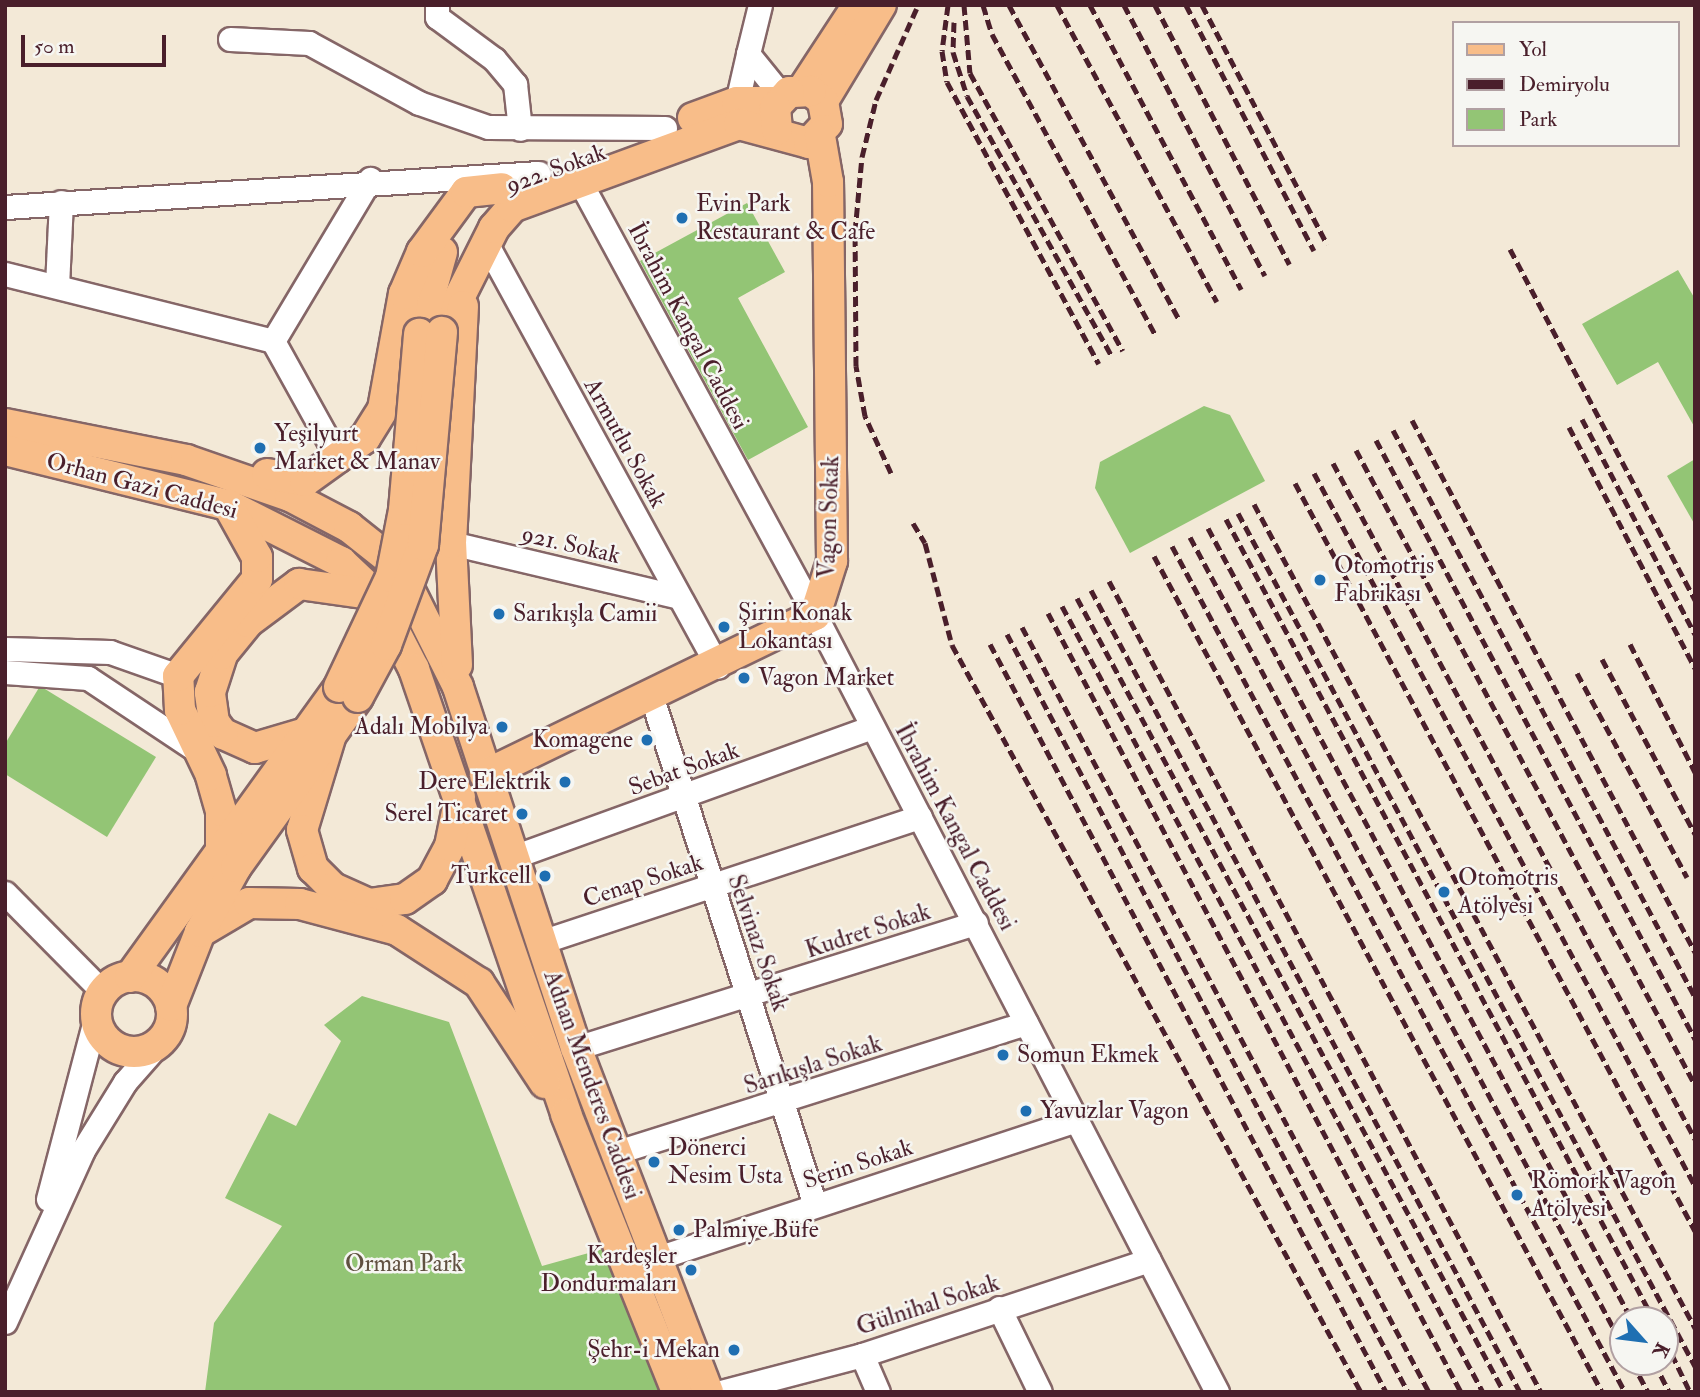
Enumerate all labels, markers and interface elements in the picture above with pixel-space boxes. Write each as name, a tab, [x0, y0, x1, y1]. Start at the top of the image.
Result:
scale bar	[24, 21, 170, 65]
legend	[1452, 21, 1679, 147]
text: 50 m	[34, 33, 75, 60]
text: Yol	[1519, 36, 1547, 63]
text: Demiryolu	[1519, 71, 1610, 98]
text: Park	[1519, 106, 1557, 133]
street label: 922. Sokak	[502, 138, 610, 200]
place label: Evin Park Restaurant & Cafe	[696, 190, 875, 246]
marker: Evin Park Restaurant & Cafe	[674, 210, 690, 226]
street label: İbrahim Kangal Caddesi	[621, 218, 755, 434]
street label: Armutlu Sokak	[578, 373, 672, 513]
place label: Yeşilyurt Market & Manav	[274, 420, 440, 476]
marker: Yeşilyurt Market & Manav	[252, 440, 268, 456]
street label: Orhan Gazi Caddesi	[43, 447, 241, 525]
street label: Vagon Sokak	[812, 455, 846, 579]
street label: 921. Sokak	[519, 520, 623, 570]
place label: Otomotris Fabrikası	[1334, 552, 1434, 608]
marker: Otomotris Fabrikası	[1312, 572, 1328, 588]
place label: Şirin Konak Lokantası	[738, 599, 852, 655]
place label: Sarıkışla Camii	[513, 600, 657, 628]
marker: Sarıkışla Camii	[491, 606, 507, 622]
marker: Şirin Konak Lokantası	[716, 619, 732, 635]
place label: Vagon Market	[758, 664, 894, 692]
marker: Vagon Market	[736, 670, 752, 686]
place label: Adalı Mobilya	[355, 713, 488, 741]
marker: Adalı Mobilya	[494, 719, 510, 735]
street label: İbrahim Kangal Caddesi	[888, 719, 1022, 935]
place label: Komagene	[532, 726, 633, 754]
marker: Komagene	[639, 732, 655, 748]
street label: Sebat Sokak	[625, 736, 743, 802]
place label: Dere Elektrik	[418, 768, 551, 796]
marker: Dere Elektrik	[557, 774, 573, 790]
place label: Serel Ticaret	[384, 800, 508, 828]
marker: Serel Ticaret	[514, 806, 530, 822]
street label: Cenap Sokak	[579, 848, 707, 914]
place label: Turkcell	[451, 862, 531, 890]
place label: Otomotris Atölyesi	[1458, 864, 1558, 920]
marker: Turkcell	[537, 868, 553, 884]
street label: Selvinaz Sokak	[721, 871, 795, 1015]
marker: Otomotris Atölyesi	[1436, 884, 1452, 900]
street label: Kudret Sokak	[802, 897, 934, 965]
street label: Adnan Menderes Caddesi	[537, 967, 647, 1203]
street label: Sarıkışla Sokak	[740, 1029, 886, 1101]
place label: Somun Ekmek	[1017, 1041, 1159, 1069]
marker: Somun Ekmek	[995, 1047, 1011, 1063]
place label: Yavuzlar Vagon	[1040, 1097, 1189, 1125]
marker: Yavuzlar Vagon	[1018, 1103, 1034, 1119]
street label: Serin Sokak	[800, 1133, 916, 1195]
place label: Dönerci Nesim Usta	[668, 1134, 783, 1190]
marker: Dönerci Nesim Usta	[646, 1154, 662, 1170]
place label: Römork Vagon Atölyesi	[1531, 1167, 1676, 1223]
marker: Römork Vagon Atölyesi	[1509, 1187, 1525, 1203]
place label: Palmiye Büfe	[693, 1216, 819, 1244]
marker: Palmiye Büfe	[671, 1222, 687, 1238]
place label: Kardeşler Dondurmaları	[541, 1242, 677, 1298]
park label: Orman Park	[345, 1250, 463, 1278]
marker: Kardeşler Dondurmaları	[683, 1262, 699, 1278]
street label: Gülnihal Sokak	[853, 1268, 1003, 1342]
north arrow	[1609, 1306, 1679, 1376]
place label: Şehr-i Mekan	[587, 1336, 720, 1364]
text: K	[1647, 1338, 1674, 1361]
marker: Şehr-i Mekan	[726, 1342, 742, 1358]

